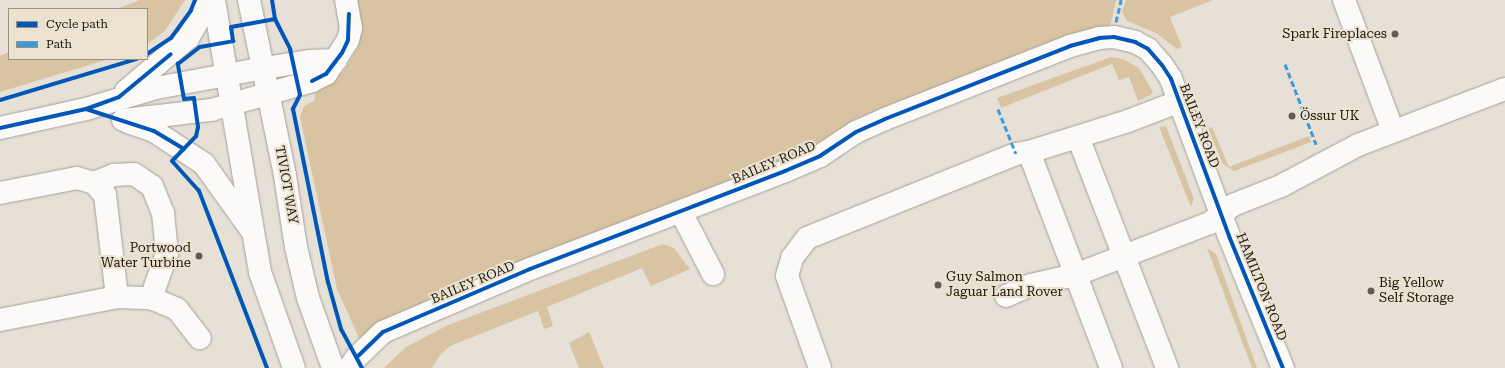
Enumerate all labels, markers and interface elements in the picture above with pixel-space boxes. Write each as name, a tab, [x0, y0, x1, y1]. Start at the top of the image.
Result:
legend	[8, 8, 148, 60]
text: Cycle path	[46, 17, 108, 31]
place label: Spark Fireplaces	[1282, 26, 1387, 42]
marker: Spark Fireplaces	[1390, 29, 1400, 39]
text: Path	[46, 37, 72, 51]
street label: BAILEY ROAD	[1176, 82, 1222, 170]
place label: Össur UK	[1300, 108, 1359, 124]
marker: Össur UK	[1287, 111, 1297, 121]
street label: BAILEY ROAD	[730, 138, 818, 188]
street label: TIVIOT WAY	[271, 144, 301, 226]
street label: HAMILTON ROAD	[1232, 231, 1290, 343]
place label: Portwood Water Turbine	[101, 241, 191, 272]
marker: Portwood Water Turbine	[194, 251, 204, 261]
street label: BAILEY ROAD	[429, 258, 517, 308]
place label: Guy Salmon Jaguar Land Rover	[946, 270, 1063, 301]
place label: Big Yellow Self Storage	[1379, 276, 1454, 307]
marker: Guy Salmon Jaguar Land Rover	[933, 280, 943, 290]
marker: Big Yellow Self Storage	[1366, 286, 1376, 296]

